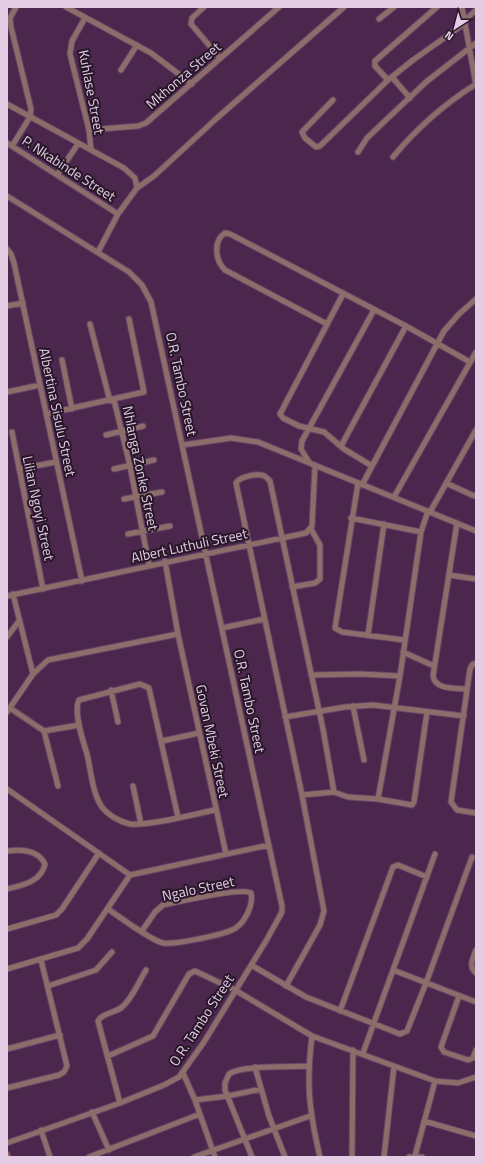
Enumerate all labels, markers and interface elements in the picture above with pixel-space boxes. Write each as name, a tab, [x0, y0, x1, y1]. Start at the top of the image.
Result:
north arrow	[435, 8, 475, 48]
text: N	[441, 27, 457, 45]
street label: Mkhonza Street	[141, 36, 225, 114]
street label: Kuhlase Street	[74, 48, 111, 136]
street label: P. Nkabinde Street	[18, 130, 120, 206]
street label: O.R. Tambo Street	[161, 330, 203, 438]
street label: Albertina Sisulu Street	[34, 346, 82, 478]
street label: Nhlanga Zonke Street	[118, 404, 164, 532]
street label: Lilian Ngoyi Street	[18, 454, 60, 562]
street label: Albert Luthuli Street	[129, 522, 249, 568]
street label: O.R. Tambo Street	[229, 647, 271, 755]
street label: Govan Mbeki Street	[191, 682, 235, 800]
street label: Ngalo Street	[160, 870, 236, 906]
street label: O.R. Tambo Street	[163, 970, 239, 1070]

